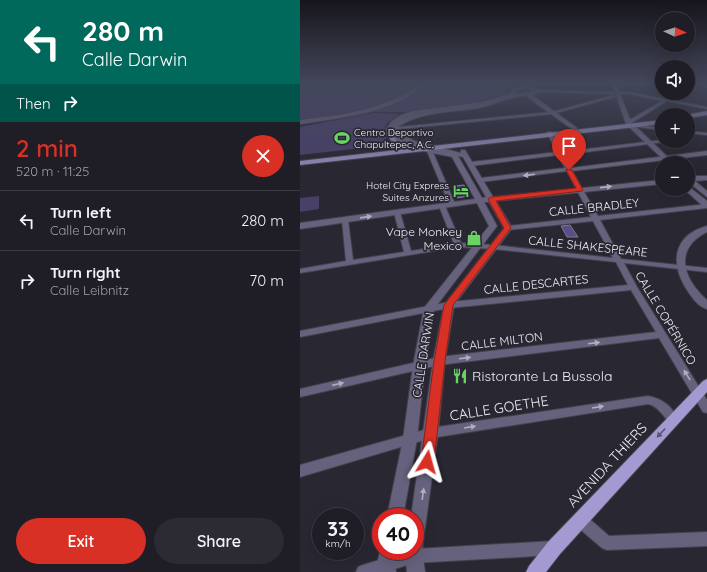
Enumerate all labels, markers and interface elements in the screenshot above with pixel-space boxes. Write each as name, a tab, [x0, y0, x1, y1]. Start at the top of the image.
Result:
north arrow	[655, 12, 695, 52]
map controls	[655, 12, 695, 196]
text: 280 m	[82, 13, 164, 48]
icon: left	[16, 16, 68, 68]
text: Calle Darwin	[82, 48, 187, 71]
button: sound	[655, 60, 695, 100]
icon: right	[59, 92, 81, 114]
text: Then	[16, 94, 51, 113]
button: +	[655, 108, 695, 148]
place label: Centro Deportivo Chapultepec, A.C.	[354, 126, 434, 151]
sports icon: Centro Deportivo Chapultepec, A.C.	[333, 129, 351, 147]
pin	[552, 129, 586, 170]
text: 2 min	[16, 133, 78, 163]
button: close	[242, 135, 284, 177]
icon: arrive	[558, 135, 580, 157]
button: −	[655, 156, 695, 196]
text: 520 m · 11:25	[16, 163, 89, 179]
one-way arrow	[523, 171, 535, 178]
place label: Hotel City Express Suites Anzures	[366, 179, 449, 204]
hotel icon: Hotel City Express Suites Anzures	[452, 182, 470, 200]
one-way arrow	[600, 184, 612, 191]
street label: CALLE BRADLEY	[548, 195, 640, 219]
text: Turn left	[50, 203, 112, 222]
icon: left	[16, 210, 38, 232]
text: 280 m	[241, 211, 284, 230]
one-way arrow	[360, 214, 372, 220]
text: Calle Darwin	[50, 222, 126, 238]
place label: Vape Monkey Mexico	[386, 224, 462, 253]
shop icon: Vape Monkey Mexico	[465, 229, 483, 247]
street label: CALLE SHAKESPEARE	[528, 232, 649, 260]
text: Turn right	[50, 263, 121, 282]
street label: CALLE COPÉRNICO	[632, 269, 700, 367]
icon: right	[16, 270, 38, 292]
text: 70 m	[250, 271, 284, 290]
street label: CALLE DESCARTES	[483, 271, 589, 297]
text: Calle Leibnitz	[50, 282, 129, 298]
street label: CALLE DARWIN	[409, 311, 437, 399]
street label: CALLE MILTON	[460, 329, 544, 353]
one-way arrow	[588, 340, 600, 346]
one-way arrow	[459, 355, 471, 361]
restaurant icon: Ristorante La Bussola	[451, 367, 469, 385]
place label: Ristorante La Bussola	[472, 367, 612, 385]
one-way arrow	[683, 369, 690, 381]
one-way arrow	[332, 380, 344, 386]
street label: CALLE GOETHE	[448, 391, 550, 425]
one-way arrow	[592, 404, 605, 410]
street label: AVENIDA THIERS	[563, 419, 651, 511]
one-way arrow	[464, 424, 476, 430]
one-way arrow	[656, 428, 666, 438]
position arrow	[406, 441, 448, 483]
one-way arrow	[420, 488, 426, 500]
speed limit sign: 40	[372, 508, 424, 560]
text: 33	[327, 516, 349, 541]
button: Exit	[16, 518, 146, 564]
button: Share	[154, 518, 284, 564]
text: km/h	[325, 537, 351, 550]

